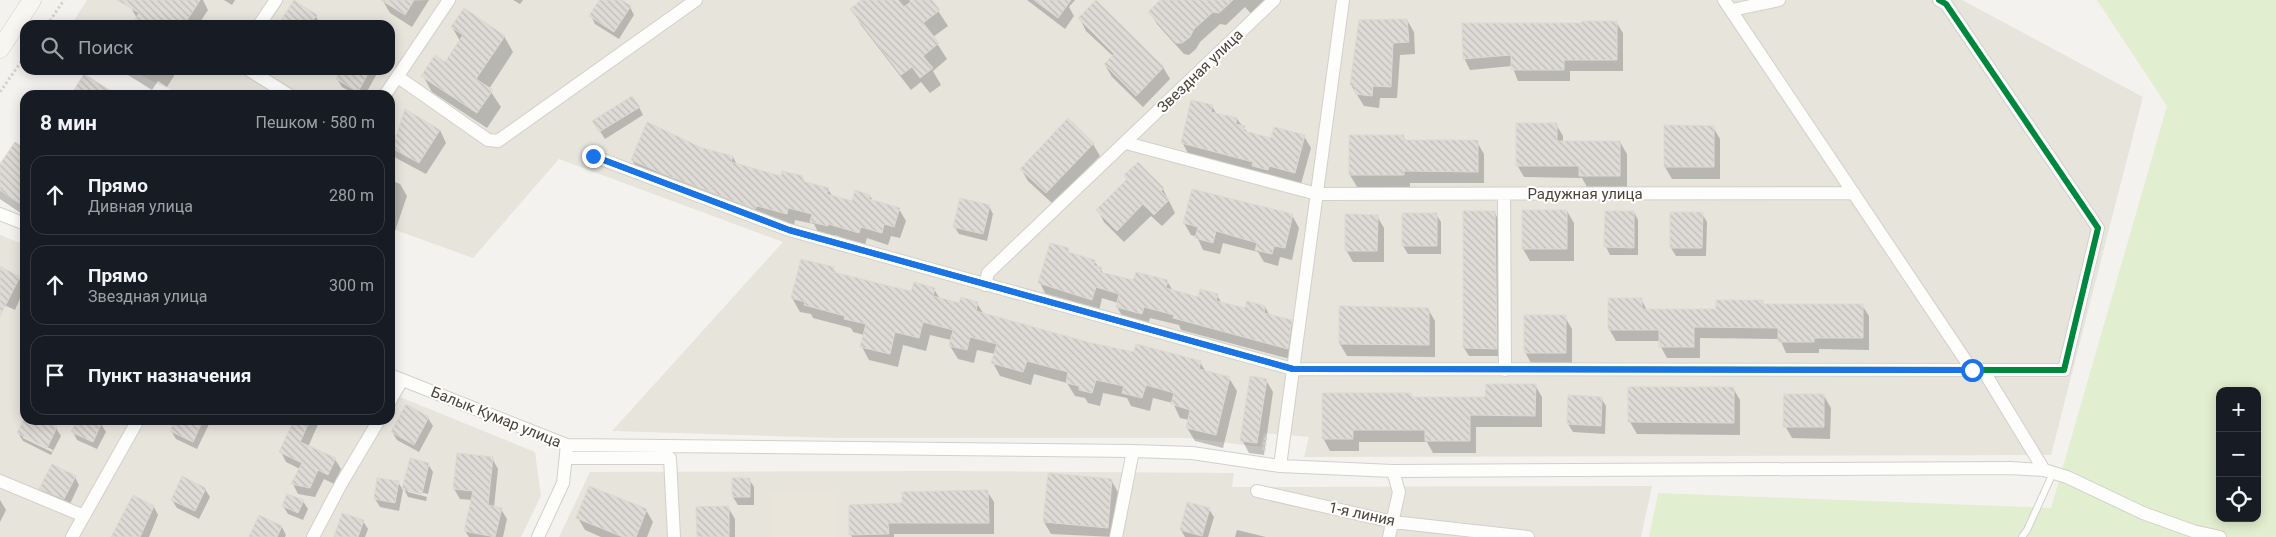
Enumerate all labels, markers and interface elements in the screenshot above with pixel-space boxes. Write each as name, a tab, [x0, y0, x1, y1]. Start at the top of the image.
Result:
search box	[20, 20, 395, 75]
street label: Звездная улица	[1153, 26, 1247, 116]
icon: search	[38, 34, 66, 62]
text: Поиск	[78, 36, 134, 59]
text: 8 мин	[40, 111, 97, 135]
text: Пешком · 580 m	[256, 113, 375, 132]
route end	[582, 145, 605, 168]
text: Прямо	[88, 174, 148, 197]
icon: ahead	[41, 181, 69, 209]
street label: Радужная улица	[1527, 185, 1643, 203]
text: 280 m	[329, 186, 374, 205]
text: Дивная улица	[88, 197, 193, 216]
text: Прямо	[88, 264, 148, 287]
icon: ahead	[41, 271, 69, 299]
text: 300 m	[329, 276, 374, 295]
text: Звездная улица	[88, 287, 208, 306]
route start	[1961, 359, 1984, 382]
icon: arrive	[41, 361, 69, 389]
text: Пункт назначения	[88, 364, 251, 387]
street label: Балык Кумар улица	[428, 383, 564, 451]
map controls	[2216, 387, 2261, 522]
button: +	[2216, 387, 2261, 432]
button: −	[2216, 432, 2261, 477]
button: locate	[2216, 477, 2261, 522]
street label: 1-я линия	[1327, 498, 1397, 530]

